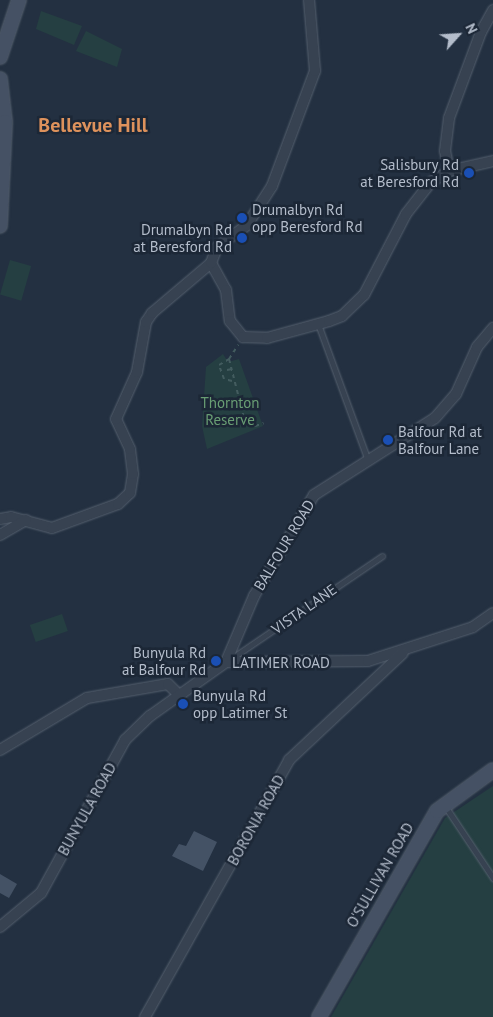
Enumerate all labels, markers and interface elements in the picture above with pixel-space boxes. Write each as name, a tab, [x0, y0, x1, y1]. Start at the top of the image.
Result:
north arrow	[433, 10, 483, 60]
text: N	[461, 20, 482, 36]
district label: Bellevue Hill	[38, 113, 148, 137]
place label: Salisbury Rd at Beresford Rd	[360, 155, 459, 190]
marker: Salisbury Rd at Beresford Rd	[463, 167, 475, 179]
place label: Drumalbyn Rd opp Beresford Rd	[252, 200, 363, 235]
marker: Drumalbyn Rd opp Beresford Rd	[236, 212, 248, 224]
place label: Drumalbyn Rd at Beresford Rd	[133, 220, 232, 255]
marker: Drumalbyn Rd at Beresford Rd	[236, 232, 248, 244]
park label: Thornton Reserve	[200, 393, 260, 428]
place label: Balfour Rd at Balfour Lane	[398, 422, 482, 457]
marker: Balfour Rd at Balfour Lane	[382, 434, 394, 446]
street label: BALFOUR ROAD	[250, 496, 318, 594]
street label: VISTA LANE	[268, 580, 340, 638]
place label: Bunyula Rd at Balfour Rd	[122, 643, 206, 678]
street label: LATIMER ROAD	[232, 654, 330, 672]
marker: Bunyula Rd at Balfour Rd	[210, 655, 222, 667]
place label: Bunyula Rd opp Latimer St	[193, 686, 287, 721]
marker: Bunyula Rd opp Latimer St	[177, 698, 189, 710]
street label: BUNYULA ROAD	[54, 759, 120, 859]
street label: BORONIA ROAD	[224, 771, 288, 869]
street label: O'SULLIVAN ROAD	[343, 819, 417, 931]

